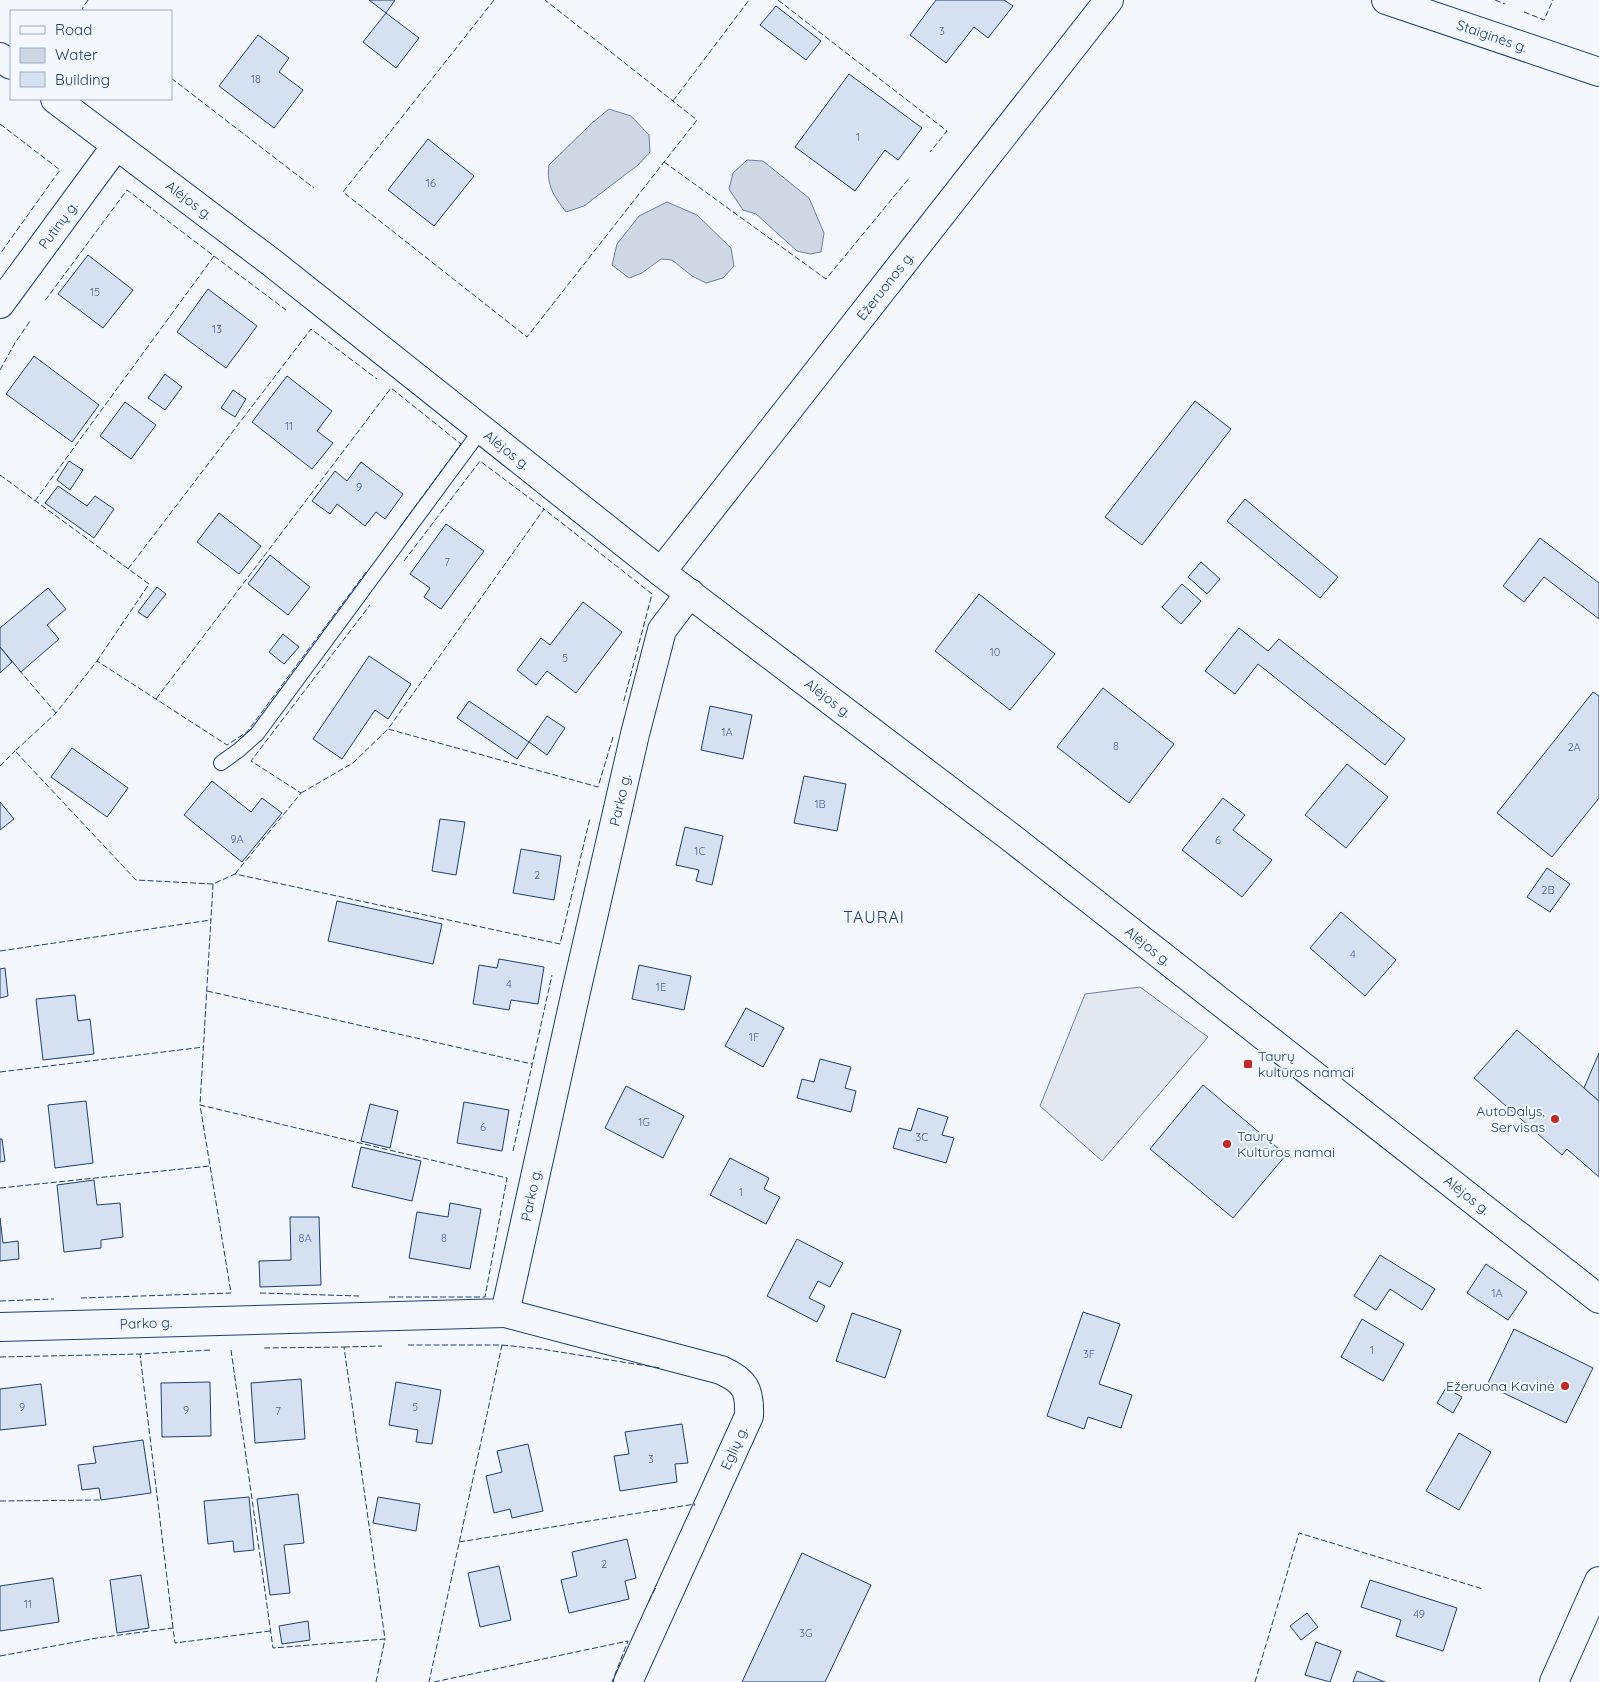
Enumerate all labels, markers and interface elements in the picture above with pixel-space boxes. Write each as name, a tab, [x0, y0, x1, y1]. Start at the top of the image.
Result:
legend	[10, 10, 172, 100]
street label: Staiginės g.	[1454, 16, 1530, 56]
text: Road	[55, 20, 92, 39]
house number: 3	[939, 24, 945, 38]
text: Water	[55, 45, 98, 64]
text: Building	[55, 70, 110, 89]
house number: 18	[251, 72, 261, 86]
house number: 1	[856, 130, 860, 144]
house number: 16	[426, 176, 436, 190]
street label: Alėjos g.	[162, 177, 216, 223]
street label: Putinų g.	[34, 198, 82, 252]
street label: Ežeruonos g.	[852, 248, 918, 324]
house number: 15	[90, 285, 100, 299]
house number: 13	[212, 322, 222, 336]
house number: 11	[285, 419, 293, 433]
street label: Alėjos g.	[480, 426, 534, 474]
house number: 9	[356, 480, 362, 494]
house number: 7	[444, 555, 450, 569]
house number: 10	[990, 645, 1000, 659]
house number: 5	[562, 651, 568, 665]
street label: Alėjos g.	[801, 675, 855, 721]
house number: 1A	[721, 725, 733, 739]
house number: 8	[1113, 739, 1119, 753]
house number: 2A	[1567, 740, 1581, 754]
street label: Parko g.	[605, 772, 635, 828]
house number: 1B	[814, 797, 826, 811]
house number: 9A	[230, 832, 244, 846]
house number: 6	[1215, 833, 1221, 847]
house number: 1C	[694, 844, 706, 858]
house number: 2	[534, 868, 540, 882]
house number: 2B	[1541, 883, 1555, 897]
district label: TAURAI	[843, 907, 905, 927]
street label: Alėjos g.	[1121, 922, 1175, 970]
house number: 4	[1350, 947, 1356, 961]
house number: 4	[506, 977, 512, 991]
house number: 1E	[656, 980, 666, 994]
house number: 1F	[749, 1030, 759, 1044]
place label: Taurų kultūros namai	[1258, 1047, 1354, 1081]
marker: Taurų kultūros namai	[1242, 1058, 1254, 1070]
place label: AutoDalys, Servisas	[1476, 1102, 1545, 1136]
marker: AutoDalys, Servisas	[1549, 1113, 1561, 1125]
house number: 1G	[638, 1115, 650, 1129]
house number: 6	[480, 1120, 486, 1134]
place label: Taurų Kultūros namai	[1237, 1127, 1335, 1161]
house number: 3C	[916, 1130, 928, 1144]
marker: Taurų Kultūros namai	[1221, 1138, 1233, 1150]
street label: Parko g.	[517, 1167, 545, 1223]
street label: Alėjos g.	[1440, 1171, 1494, 1219]
house number: 1	[739, 1185, 743, 1199]
house number: 8A	[298, 1231, 312, 1245]
house number: 8	[441, 1231, 447, 1245]
house number: 1A	[1491, 1286, 1503, 1300]
street label: Parko g.	[119, 1313, 173, 1333]
house number: 1	[1370, 1343, 1374, 1357]
house number: 3F	[1083, 1347, 1095, 1361]
place label: Ežeruona Kavinė	[1446, 1377, 1555, 1395]
marker: Ežeruona Kavinė	[1559, 1380, 1571, 1392]
house number: 9	[19, 1400, 25, 1414]
house number: 5	[412, 1400, 418, 1414]
house number: 9	[183, 1403, 189, 1417]
house number: 7	[275, 1404, 281, 1418]
street label: Eglių g.	[716, 1423, 752, 1473]
house number: 3	[648, 1452, 654, 1466]
house number: 2	[601, 1557, 607, 1571]
house number: 11	[24, 1597, 32, 1611]
house number: 49	[1413, 1607, 1425, 1621]
house number: 3G	[799, 1626, 813, 1640]

